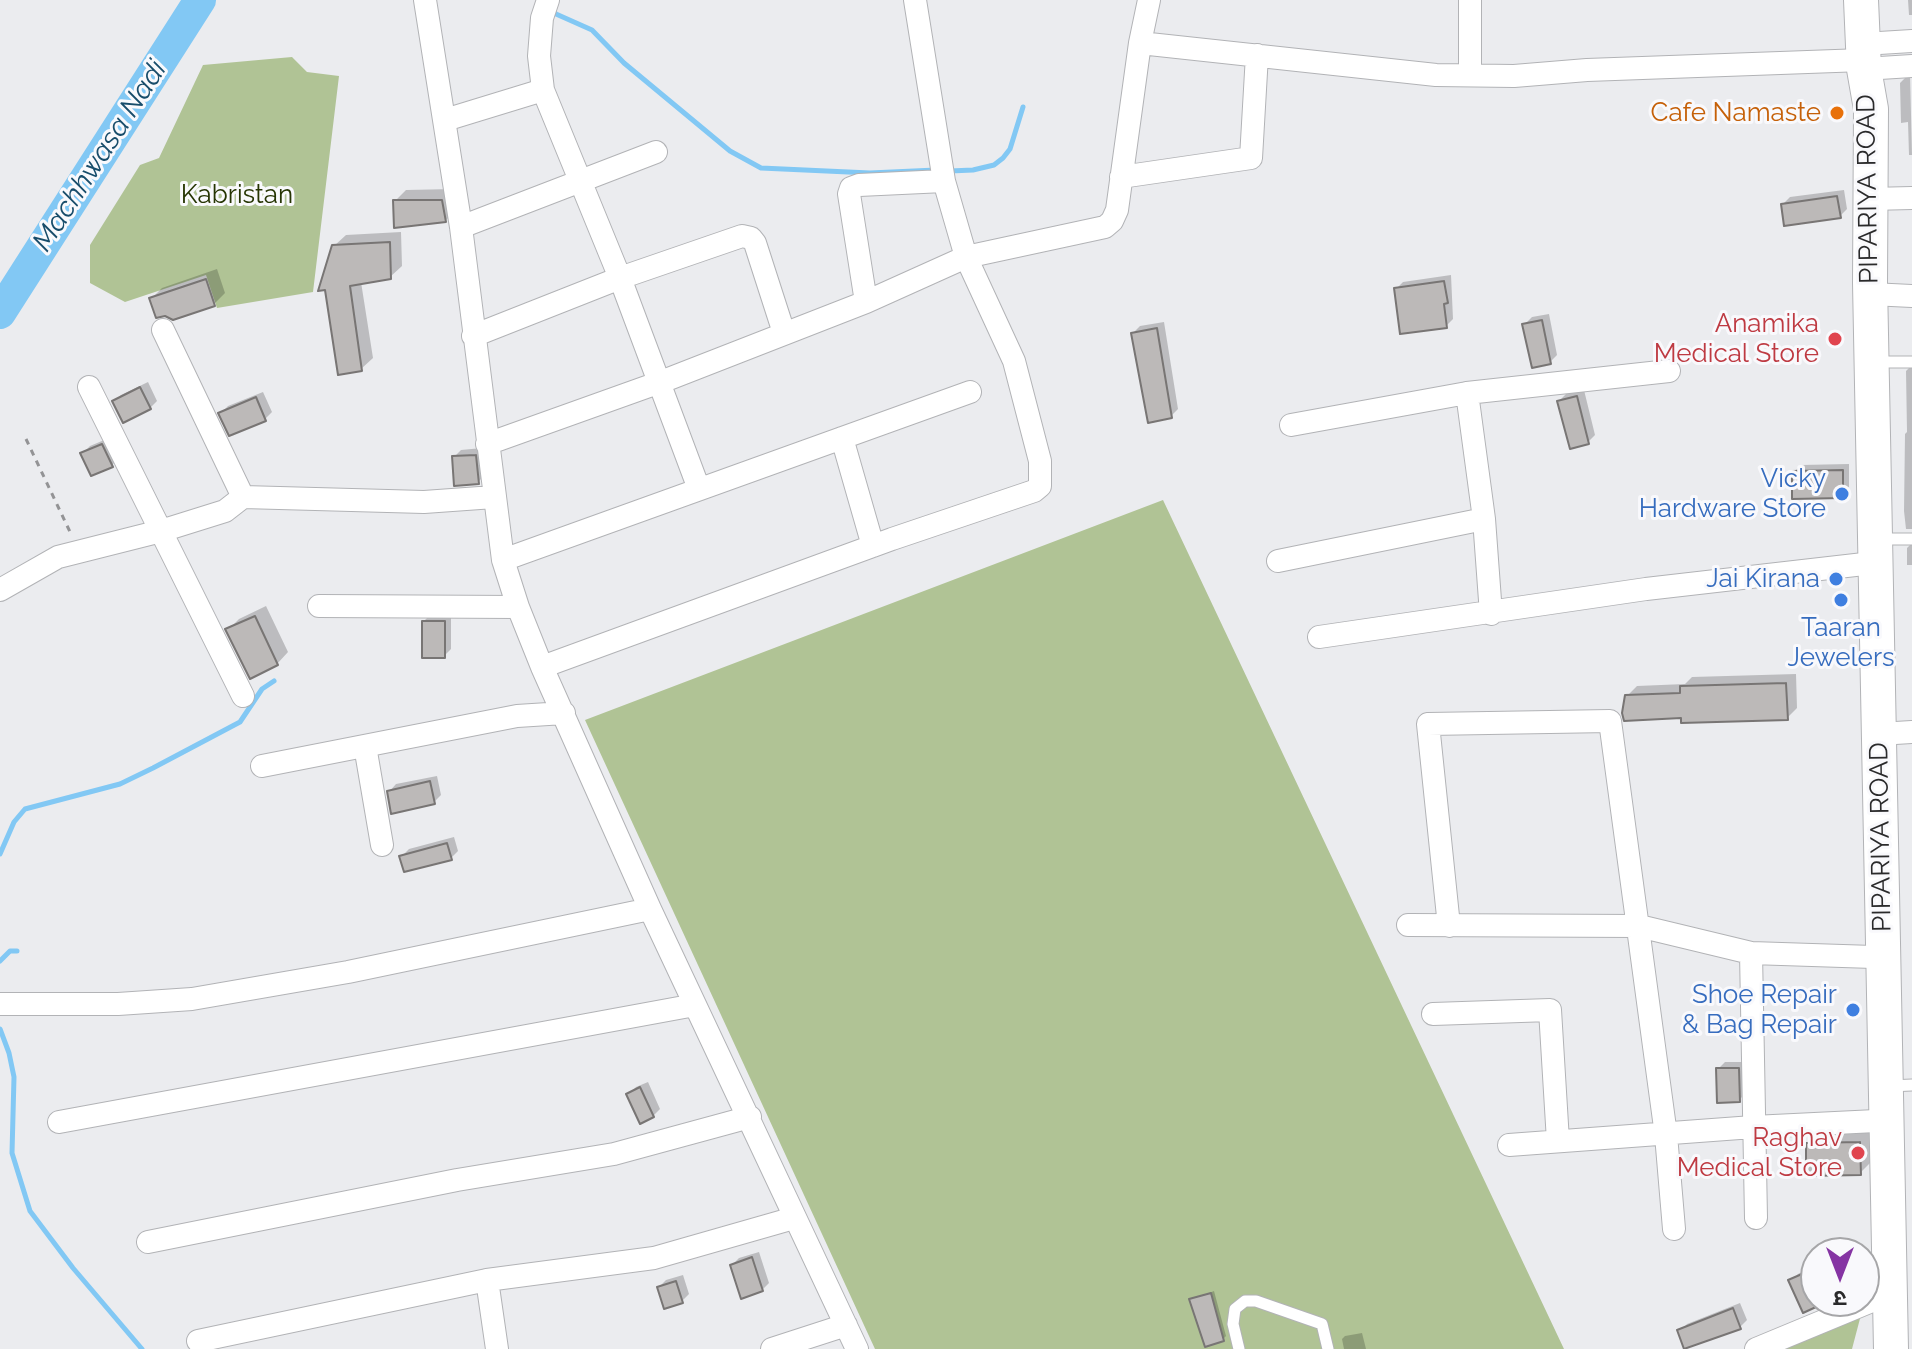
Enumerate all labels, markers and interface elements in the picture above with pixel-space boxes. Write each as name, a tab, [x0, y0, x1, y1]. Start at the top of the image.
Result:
water label: Machhwasa Nadi	[26, 55, 174, 257]
street label: PIPARIYA ROAD	[1851, 94, 1885, 284]
place label: Cafe Namaste	[1651, 97, 1821, 129]
marker: Cafe Namaste	[1828, 104, 1846, 122]
park label: Kabristan	[181, 179, 293, 211]
place label: Anamika Medical Store	[1654, 308, 1819, 370]
marker: Anamika Medical Store	[1826, 330, 1844, 348]
place label: Vicky Hardware Store	[1639, 463, 1826, 524]
marker: Vicky Hardware Store	[1833, 485, 1851, 503]
place label: Jai Kirana	[1706, 563, 1820, 595]
marker: Jai Kirana	[1827, 570, 1845, 588]
marker: Taaran Jewelers	[1832, 591, 1850, 609]
place label: Taaran Jewelers	[1787, 612, 1895, 674]
street label: PIPARIYA ROAD	[1864, 742, 1898, 932]
place label: Shoe Repair & Bag Repair	[1682, 979, 1837, 1040]
marker: Shoe Repair & Bag Repair	[1844, 1001, 1862, 1019]
place label: Raghav Medical Store	[1677, 1122, 1842, 1184]
marker: Raghav Medical Store	[1849, 1144, 1867, 1162]
north arrow	[1800, 1237, 1880, 1317]
text: उ	[1834, 1286, 1846, 1312]

